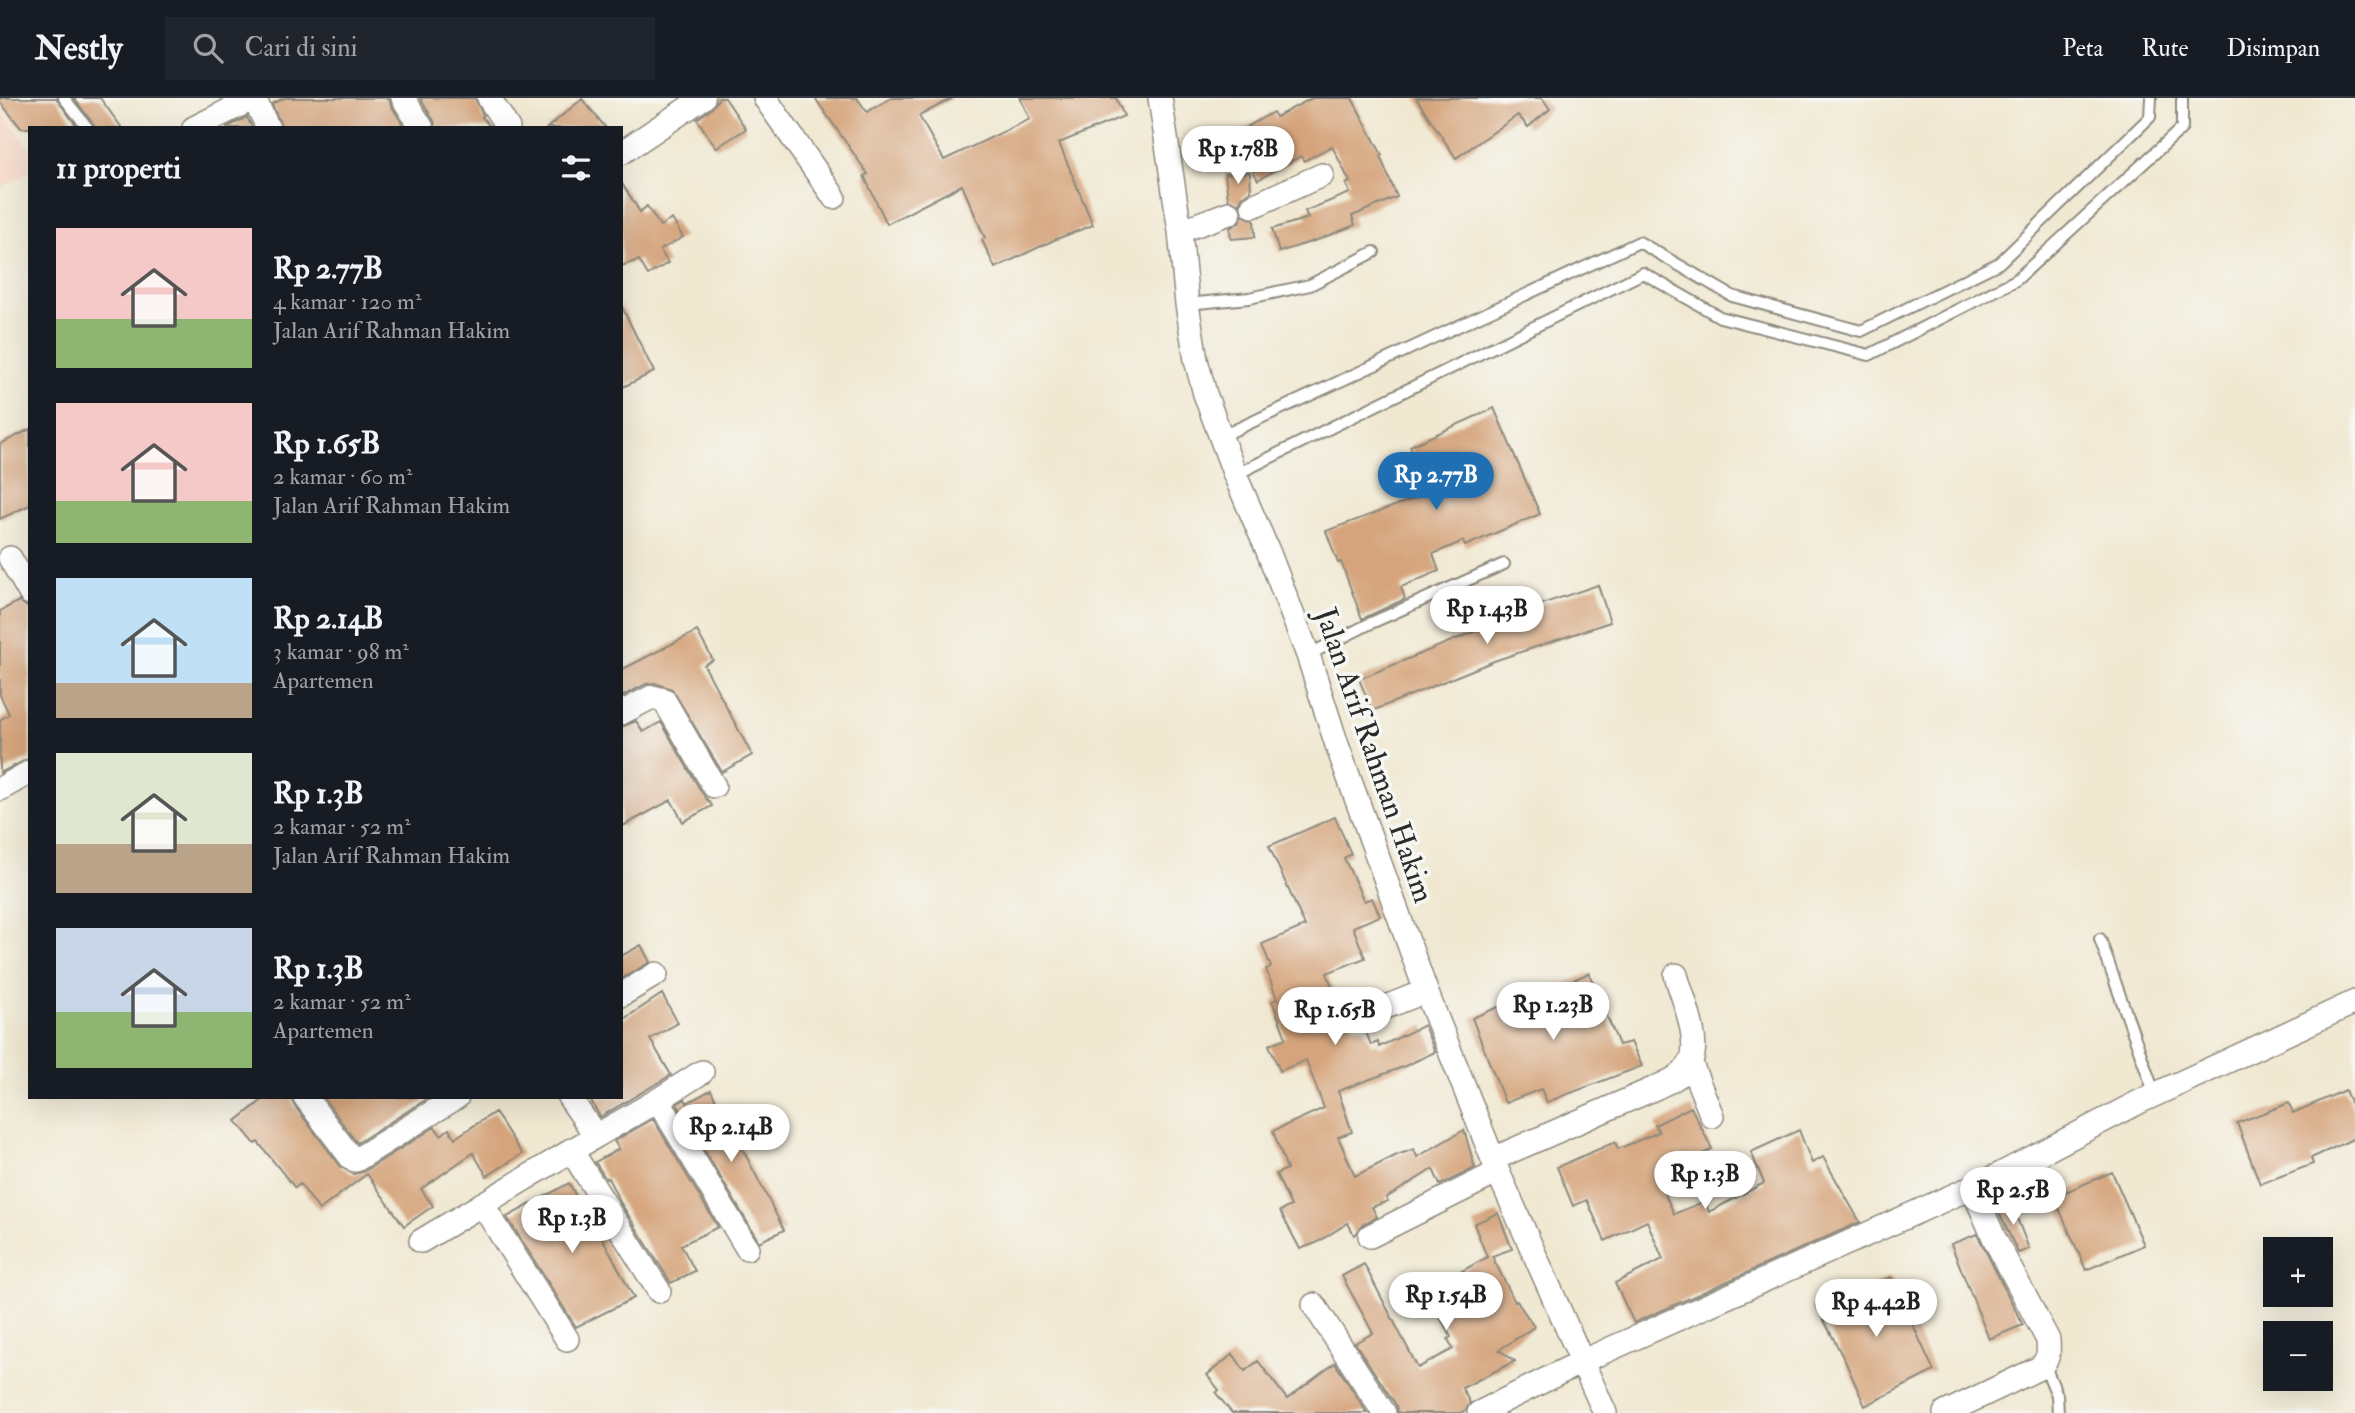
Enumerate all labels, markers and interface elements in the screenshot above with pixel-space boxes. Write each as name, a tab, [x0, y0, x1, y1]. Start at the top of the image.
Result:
search box	[165, 17, 655, 80]
text: Nestly	[35, 28, 123, 69]
icon: search	[189, 29, 227, 67]
text: Cari di sini	[245, 32, 358, 64]
text: Peta	[2062, 33, 2103, 64]
text: Rute	[2141, 33, 2189, 64]
text: Disimpan	[2227, 33, 2320, 64]
pin: Rp 1.78B	[1166, 126, 1310, 186]
text: Rp 1.78B	[1197, 134, 1279, 163]
icon: filters	[557, 149, 595, 187]
text: 11 properti	[56, 150, 181, 187]
text: Rp 2.77B	[273, 250, 383, 287]
icon: home	[112, 256, 196, 340]
text: 4 kamar · 120 m²	[273, 287, 421, 316]
text: Jalan Arif Rahman Hakim	[273, 316, 510, 345]
text: Rp 1.65B	[273, 425, 380, 462]
icon: home	[112, 431, 196, 515]
pin: Rp 2.77B	[1364, 452, 1508, 512]
text: Rp 2.77B	[1394, 460, 1478, 489]
text: 2 kamar · 60 m²	[273, 462, 412, 491]
text: Jalan Arif Rahman Hakim	[273, 491, 510, 520]
pin: Rp 1.43B	[1415, 587, 1559, 646]
text: Rp 1.43B	[1446, 594, 1528, 623]
text: Rp 2.14B	[273, 600, 384, 637]
street label: Jalan Arif Rahman Hakim	[1306, 602, 1442, 907]
icon: home	[112, 606, 196, 690]
text: 3 kamar · 98 m²	[273, 637, 409, 666]
text: Apartemen	[273, 666, 374, 695]
text: Rp 1.3B	[273, 775, 364, 812]
icon: home	[112, 781, 196, 865]
text: 2 kamar · 52 m²	[273, 812, 411, 841]
text: Jalan Arif Rahman Hakim	[273, 841, 510, 870]
text: Rp 1.3B	[273, 950, 364, 987]
icon: home	[112, 956, 196, 1040]
pin: Rp 1.23B	[1481, 982, 1625, 1042]
text: 2 kamar · 52 m²	[273, 987, 411, 1016]
pin: Rp 1.65B	[1263, 988, 1407, 1047]
text: Rp 1.23B	[1512, 990, 1594, 1019]
text: Rp 1.65B	[1294, 995, 1376, 1024]
text: Apartemen	[273, 1016, 374, 1045]
pin: Rp 2.14B	[659, 1104, 803, 1164]
text: Rp 2.14B	[689, 1112, 773, 1141]
pin: Rp 1.3B	[1640, 1152, 1770, 1211]
text: Rp 1.3B	[1670, 1159, 1740, 1188]
pin: Rp 2.5B	[1948, 1168, 2078, 1227]
text: Rp 2.5B	[1976, 1175, 2050, 1204]
pin: Rp 1.3B	[507, 1196, 637, 1255]
text: Rp 1.3B	[537, 1203, 607, 1232]
map controls	[2263, 1237, 2333, 1391]
button: +	[2263, 1237, 2333, 1307]
pin: Rp 1.54B	[1374, 1272, 1518, 1332]
text: Rp 1.54B	[1405, 1280, 1487, 1309]
pin: Rp 4.42B	[1804, 1280, 1948, 1339]
text: Rp 4.42B	[1831, 1287, 1921, 1316]
button: −	[2263, 1321, 2333, 1391]

